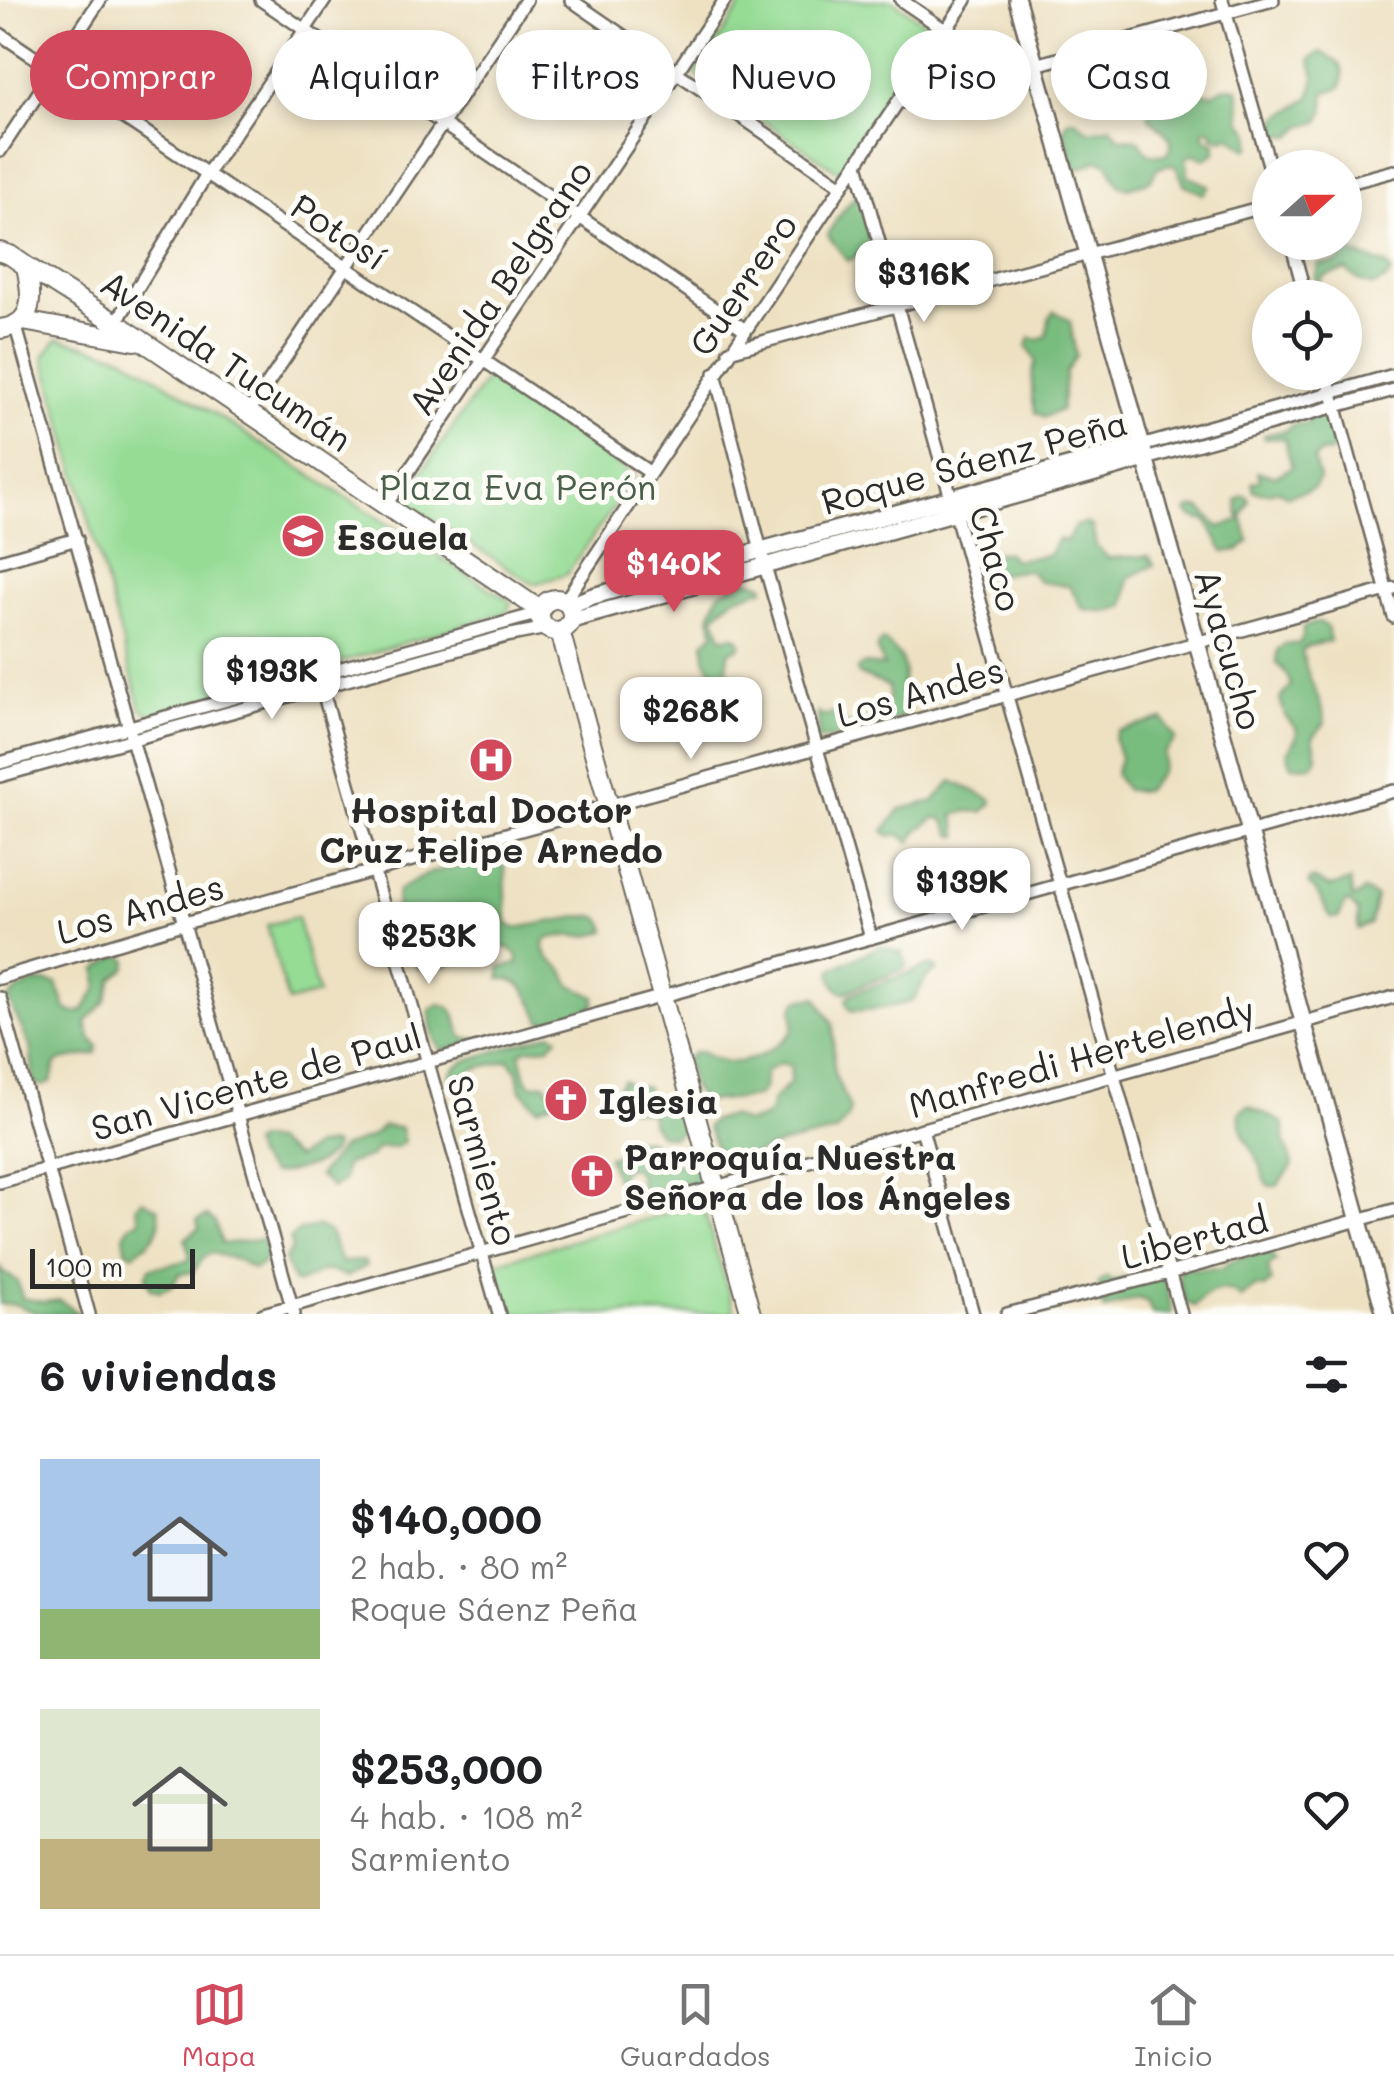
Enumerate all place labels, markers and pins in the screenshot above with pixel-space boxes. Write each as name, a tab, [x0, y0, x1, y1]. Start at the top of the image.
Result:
pin: $316K	[854, 240, 994, 325]
school or university icon: Escuela	[280, 513, 326, 559]
place label: Escuela	[336, 513, 469, 559]
pin: $140K	[604, 530, 744, 615]
pin: $193K	[202, 637, 342, 722]
pin: $268K	[621, 677, 761, 762]
hospital icon: Hospital Doctor Cruz Felipe Arnedo	[468, 737, 514, 783]
place label: Hospital Doctor Cruz Felipe Arnedo	[319, 786, 663, 872]
pin: $139K	[892, 848, 1032, 933]
pin: $253K	[359, 902, 499, 987]
church icon: Iglesia	[543, 1077, 589, 1123]
place label: Iglesia	[598, 1077, 718, 1123]
place label: Parroquía Nuestra Señora de los Ángeles	[624, 1133, 1011, 1219]
church icon: Parroquía Nuestra Señora de los Ángeles	[569, 1153, 615, 1199]

